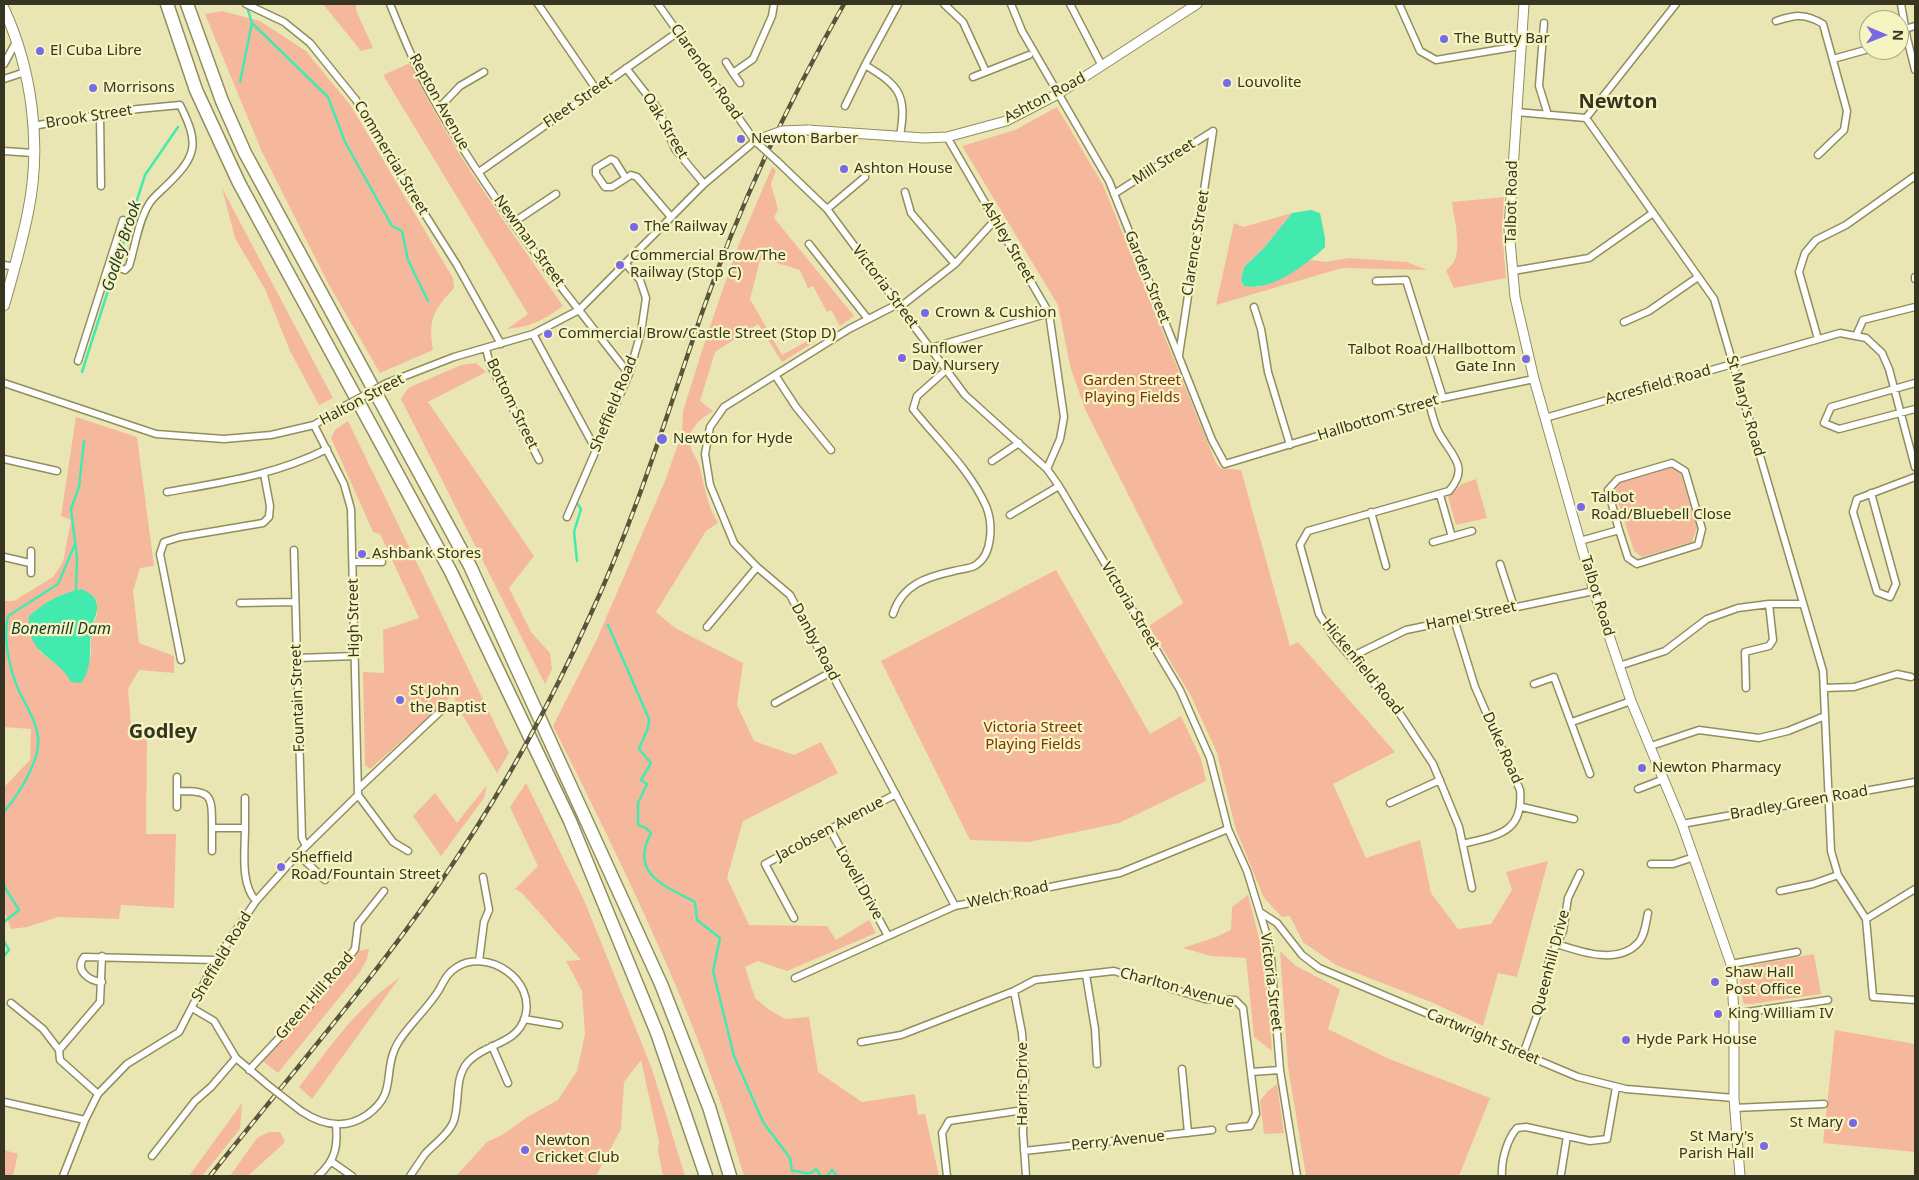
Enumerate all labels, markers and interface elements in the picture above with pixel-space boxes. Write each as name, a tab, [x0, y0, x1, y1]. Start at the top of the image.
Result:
north arrow	[1859, 10, 1909, 60]
street label: Clarendon Road	[666, 21, 746, 123]
text: N	[1889, 29, 1908, 41]
place label: The Butty Bar	[1454, 30, 1550, 48]
marker: The Butty Bar	[1438, 33, 1450, 45]
place label: El Cuba Libre	[50, 42, 142, 60]
marker: El Cuba Libre	[34, 45, 46, 57]
street label: Repton Avenue	[405, 51, 473, 153]
street label: Ashton Road	[1001, 69, 1089, 127]
street label: Fleet Street	[540, 72, 616, 132]
place label: Louvolite	[1237, 74, 1302, 92]
marker: Louvolite	[1221, 77, 1233, 89]
place label: Morrisons	[103, 79, 175, 97]
marker: Morrisons	[87, 82, 99, 94]
street label: Oak Street	[638, 90, 692, 162]
district label: Newton	[1578, 90, 1658, 114]
street label: Commercial Street	[350, 98, 432, 218]
street label: Brook Street	[44, 101, 134, 133]
place label: Newton Barber	[751, 130, 858, 148]
marker: Newton Barber	[735, 133, 747, 145]
street label: Mill Street	[1129, 135, 1199, 189]
place label: Ashton House	[854, 160, 953, 178]
street label: Talbot Road	[1502, 160, 1522, 244]
marker: Ashton House	[838, 163, 850, 175]
street label: Clarence Street	[1179, 189, 1213, 297]
street label: Newman Street	[490, 192, 568, 290]
water label: Godley Brook	[98, 198, 146, 294]
street label: Ashley Street	[977, 198, 1039, 286]
place label: The Railway	[644, 218, 727, 236]
marker: The Railway	[628, 221, 640, 233]
street label: Garden Street	[1120, 228, 1174, 326]
street label: Victoria Street	[848, 242, 922, 332]
place label: Commercial Brow/The Railway (Stop C)	[630, 247, 786, 282]
marker: Commercial Brow/The Railway (Stop C)	[614, 259, 626, 271]
place label: Crown & Cushion	[935, 304, 1056, 322]
marker: Crown & Cushion	[919, 307, 931, 319]
place label: Commercial Brow/Castle Street (Stop D)	[558, 325, 836, 343]
marker: Commercial Brow/Castle Street (Stop D)	[542, 328, 554, 340]
place label: Sunflower Day Nursery	[912, 340, 999, 375]
place label: Talbot Road/Hallbottom Gate Inn	[1348, 341, 1516, 376]
marker: Sunflower Day Nursery	[896, 352, 908, 364]
marker: Talbot Road/Hallbottom Gate Inn	[1520, 353, 1532, 365]
street label: Sheffield Road	[587, 354, 641, 454]
street label: St Mary's Road	[1722, 354, 1768, 458]
street label: Bottom Street	[482, 356, 542, 452]
street label: Acresfield Road	[1603, 361, 1713, 409]
street label: Halton Street	[317, 370, 407, 430]
park label: Garden Street Playing Fields	[1083, 372, 1181, 407]
street label: Hallbottom Street	[1315, 391, 1441, 445]
place label: Newton for Hyde	[673, 430, 793, 448]
marker: Newton for Hyde	[655, 432, 669, 446]
place label: Talbot Road/Bluebell Close	[1591, 489, 1731, 524]
marker: Talbot Road/Bluebell Close	[1575, 501, 1587, 513]
place label: Ashbank Stores	[372, 545, 481, 563]
marker: Ashbank Stores	[356, 548, 368, 560]
street label: Talbot Road	[1576, 554, 1618, 638]
street label: Victoria Street	[1097, 559, 1163, 653]
street label: High Street	[344, 578, 364, 658]
street label: Hamel Street	[1424, 598, 1518, 634]
street label: Danby Road	[787, 600, 843, 684]
street label: Hickenfield Road	[1318, 615, 1406, 719]
water label: Bonemill Dam	[11, 619, 111, 639]
street label: Fountain Street	[287, 644, 309, 752]
place label: St John the Baptist	[410, 682, 486, 717]
marker: St John the Baptist	[394, 694, 406, 706]
street label: Duke Road	[1478, 709, 1526, 787]
park label: Victoria Street Playing Fields	[984, 719, 1082, 754]
district label: Godley	[129, 720, 197, 744]
place label: Newton Pharmacy	[1652, 759, 1781, 777]
marker: Newton Pharmacy	[1636, 762, 1648, 774]
street label: Bradley Green Road	[1729, 782, 1869, 824]
street label: Jacobsen Avenue	[773, 793, 887, 865]
street label: Lovell Drive	[831, 843, 887, 923]
place label: Sheffield Road/Fountain Street	[291, 849, 441, 884]
marker: Sheffield Road/Fountain Street	[275, 861, 287, 873]
street label: Welch Road	[966, 878, 1050, 912]
street label: Queenhill Drive	[1528, 908, 1574, 1018]
street label: Sheffield Road	[188, 909, 256, 1005]
street label: Victoria Street	[1256, 932, 1286, 1032]
street label: Green Hill Road	[272, 949, 358, 1043]
street label: Charlton Avenue	[1118, 964, 1236, 1012]
place label: Shaw Hall Post Office	[1725, 964, 1801, 999]
marker: Shaw Hall Post Office	[1709, 976, 1721, 988]
street label: Cartwright Street	[1424, 1005, 1542, 1069]
place label: King William IV	[1728, 1005, 1833, 1023]
marker: King William IV	[1712, 1008, 1724, 1020]
place label: Hyde Park House	[1636, 1031, 1757, 1049]
marker: Hyde Park House	[1620, 1034, 1632, 1046]
street label: Harris Drive	[1014, 1042, 1032, 1126]
place label: St Mary	[1790, 1114, 1843, 1132]
marker: St Mary	[1847, 1117, 1859, 1129]
street label: Perry Avenue	[1070, 1127, 1166, 1155]
place label: St Mary's Parish Hall	[1679, 1128, 1754, 1163]
place label: Newton Cricket Club	[535, 1132, 619, 1167]
marker: St Mary's Parish Hall	[1758, 1140, 1770, 1152]
marker: Newton Cricket Club	[519, 1144, 531, 1156]

